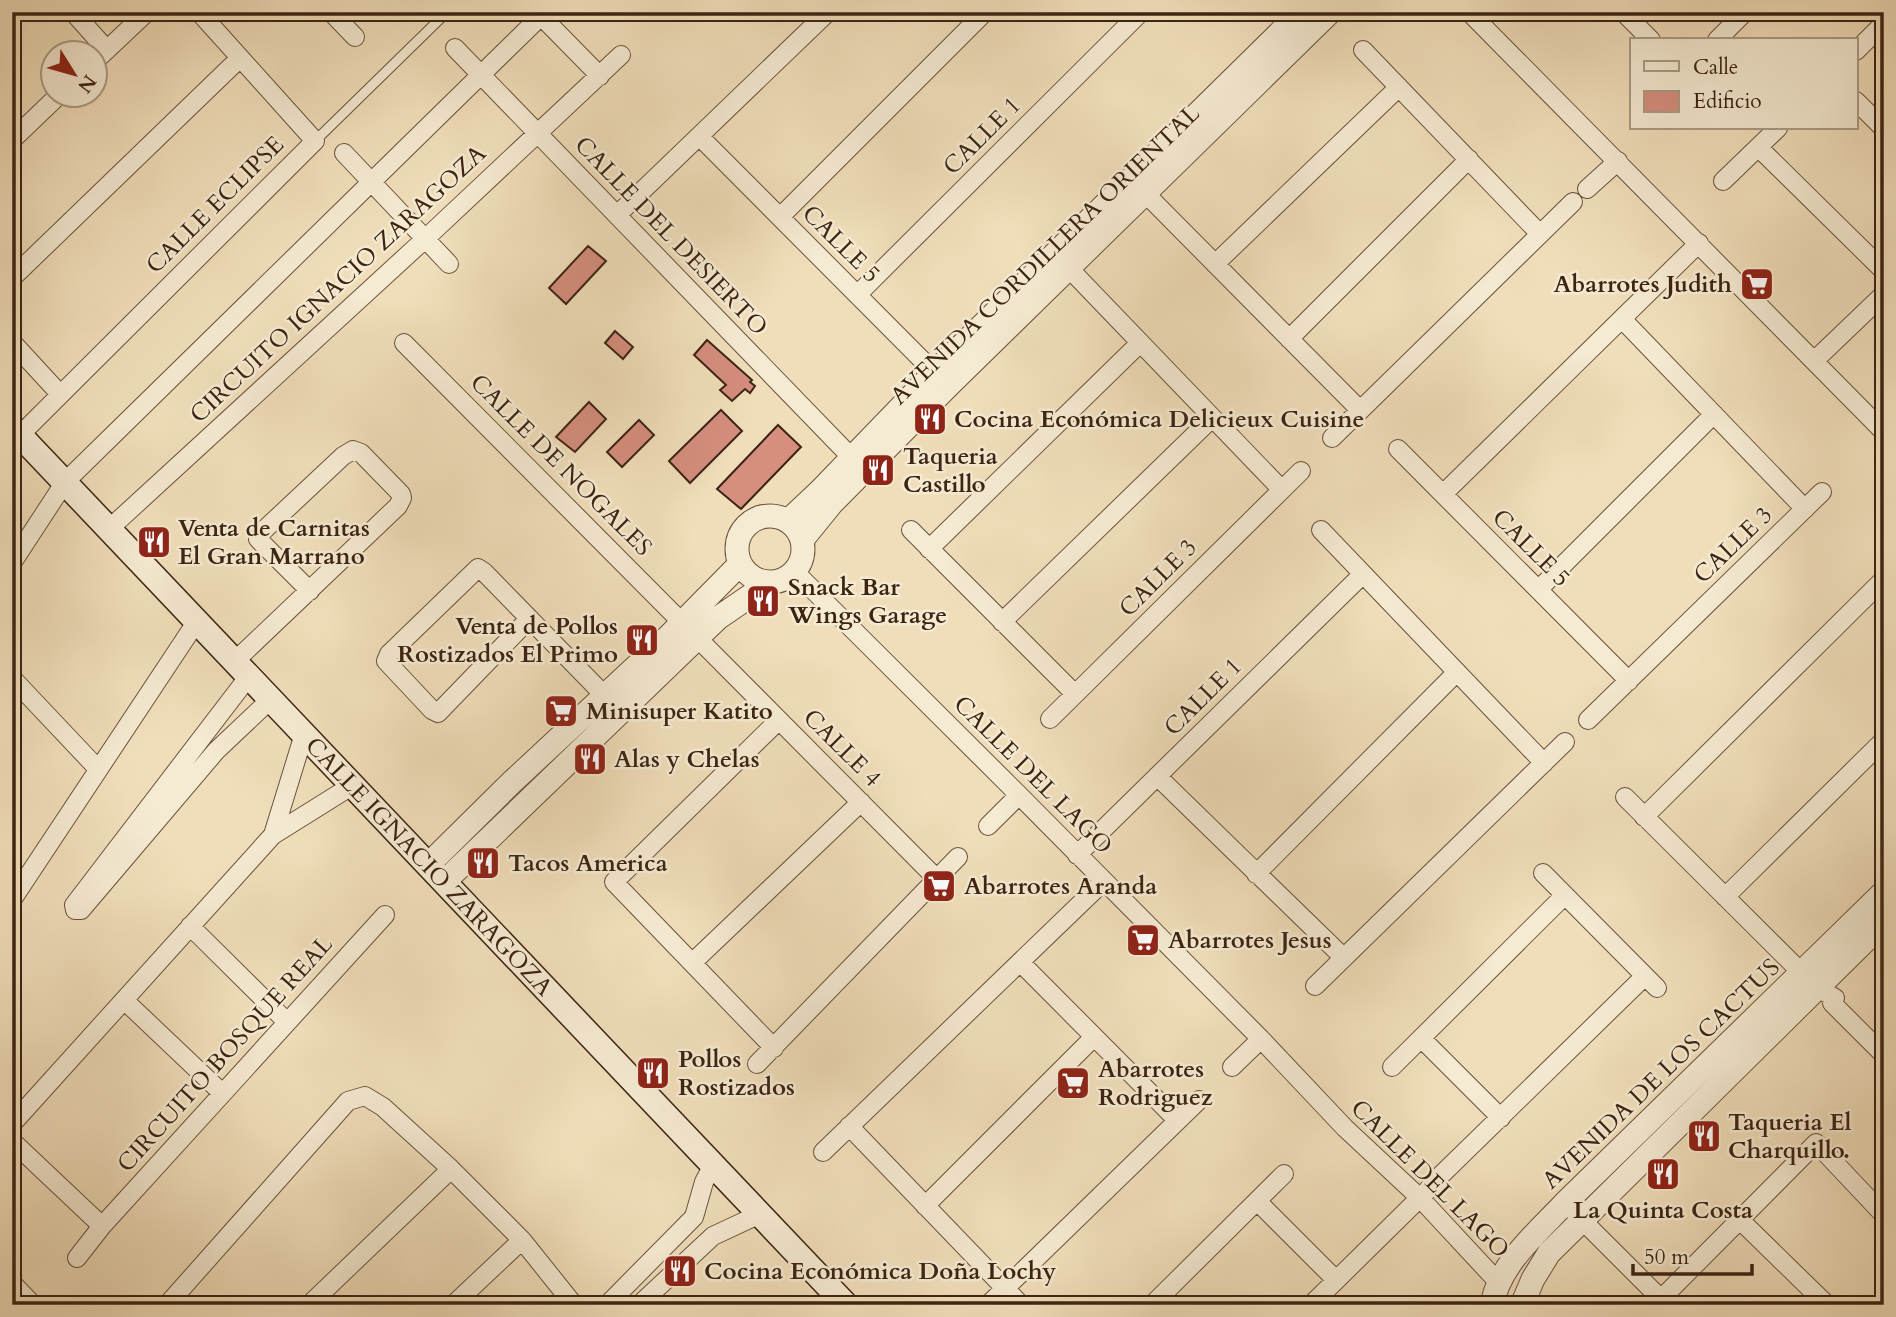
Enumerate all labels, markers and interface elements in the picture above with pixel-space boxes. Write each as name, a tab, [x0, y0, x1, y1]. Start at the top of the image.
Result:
north arrow	[38, 38, 108, 108]
legend	[1630, 38, 1857, 130]
text: Calle	[1693, 53, 1738, 82]
text: N	[71, 69, 102, 98]
text: Edificio	[1693, 87, 1762, 116]
street label: CALLE 1	[936, 90, 1028, 182]
street label: AVENIDA CORDILLERA ORIENTAL	[883, 97, 1207, 412]
street label: CALLE ECLIPSE	[139, 129, 291, 281]
street label: CALLE DEL DESIERTO	[567, 129, 775, 343]
street label: CIRCUITO IGNACIO ZARAGOZA	[183, 137, 494, 431]
street label: CALLE 5	[795, 198, 887, 290]
supermarket icon: Abarrotes Judith	[1738, 265, 1776, 303]
place label: Abarrotes Judith	[1554, 268, 1732, 301]
street label: CALLE DE NOGALES	[463, 367, 659, 563]
restaurant icon: Cocina Económica Delicieux Cuisine	[911, 400, 949, 438]
place label: Cocina Económica Delicieux Cuisine	[954, 403, 1364, 436]
place label: Taqueria Castillo	[903, 440, 998, 501]
restaurant icon: Taqueria Castillo	[859, 451, 897, 489]
street label: CALLE 3	[1686, 499, 1780, 591]
street label: CALLE 5	[1485, 502, 1577, 594]
place label: Venta de Carnitas El Gran Marrano	[178, 512, 370, 573]
restaurant icon: Venta de Carnitas El Gran Marrano	[135, 523, 173, 561]
street label: CALLE 3	[1112, 532, 1204, 624]
place label: Snack Bar Wings Garage	[787, 571, 947, 632]
restaurant icon: Snack Bar Wings Garage	[744, 582, 782, 620]
place label: Venta de Pollos Rostizados El Primo	[397, 610, 618, 671]
restaurant icon: Venta de Pollos Rostizados El Primo	[623, 621, 661, 659]
street label: CALLE 1	[1157, 651, 1249, 743]
street label: CALLE DEL LAGO	[946, 688, 1120, 862]
supermarket icon: Minisuper Katito	[542, 692, 580, 730]
place label: Minisuper Katito	[586, 695, 773, 728]
street label: CALLE 4	[796, 702, 888, 794]
street label: CALLE IGNACIO ZARAGOZA	[298, 730, 561, 1004]
restaurant icon: Alas y Chelas	[571, 740, 609, 778]
place label: Alas y Chelas	[614, 743, 760, 776]
restaurant icon: Tacos America	[464, 844, 502, 882]
place label: Tacos America	[508, 847, 668, 880]
supermarket icon: Abarrotes Aranda	[920, 867, 958, 905]
place label: Abarrotes Aranda	[964, 870, 1157, 903]
supermarket icon: Abarrotes Jesus	[1124, 921, 1162, 959]
place label: Abarrotes Jesus	[1168, 924, 1332, 957]
street label: CIRCUITO BOSQUE REAL	[110, 928, 341, 1179]
street label: AVENIDA DE LOS CACTUS	[1535, 951, 1787, 1197]
place label: Pollos Rostizados	[678, 1043, 795, 1104]
place label: Abarrotes Rodriguez	[1098, 1053, 1213, 1114]
restaurant icon: Pollos Rostizados	[634, 1054, 672, 1092]
supermarket icon: Abarrotes Rodriguez	[1054, 1064, 1092, 1102]
street label: CALLE DEL LAGO	[1343, 1092, 1517, 1266]
place label: Taqueria El Charquillo.	[1728, 1106, 1852, 1167]
restaurant icon: Taqueria El Charquillo.	[1685, 1117, 1723, 1155]
restaurant icon: La Quinta Costa	[1644, 1155, 1682, 1193]
place label: La Quinta Costa	[1573, 1194, 1753, 1227]
scale bar	[1633, 1233, 1752, 1277]
text: 50 m	[1644, 1243, 1689, 1272]
restaurant icon: Cocina Económica Doña Lochy	[661, 1252, 699, 1290]
place label: Cocina Económica Doña Lochy	[704, 1255, 1057, 1288]

